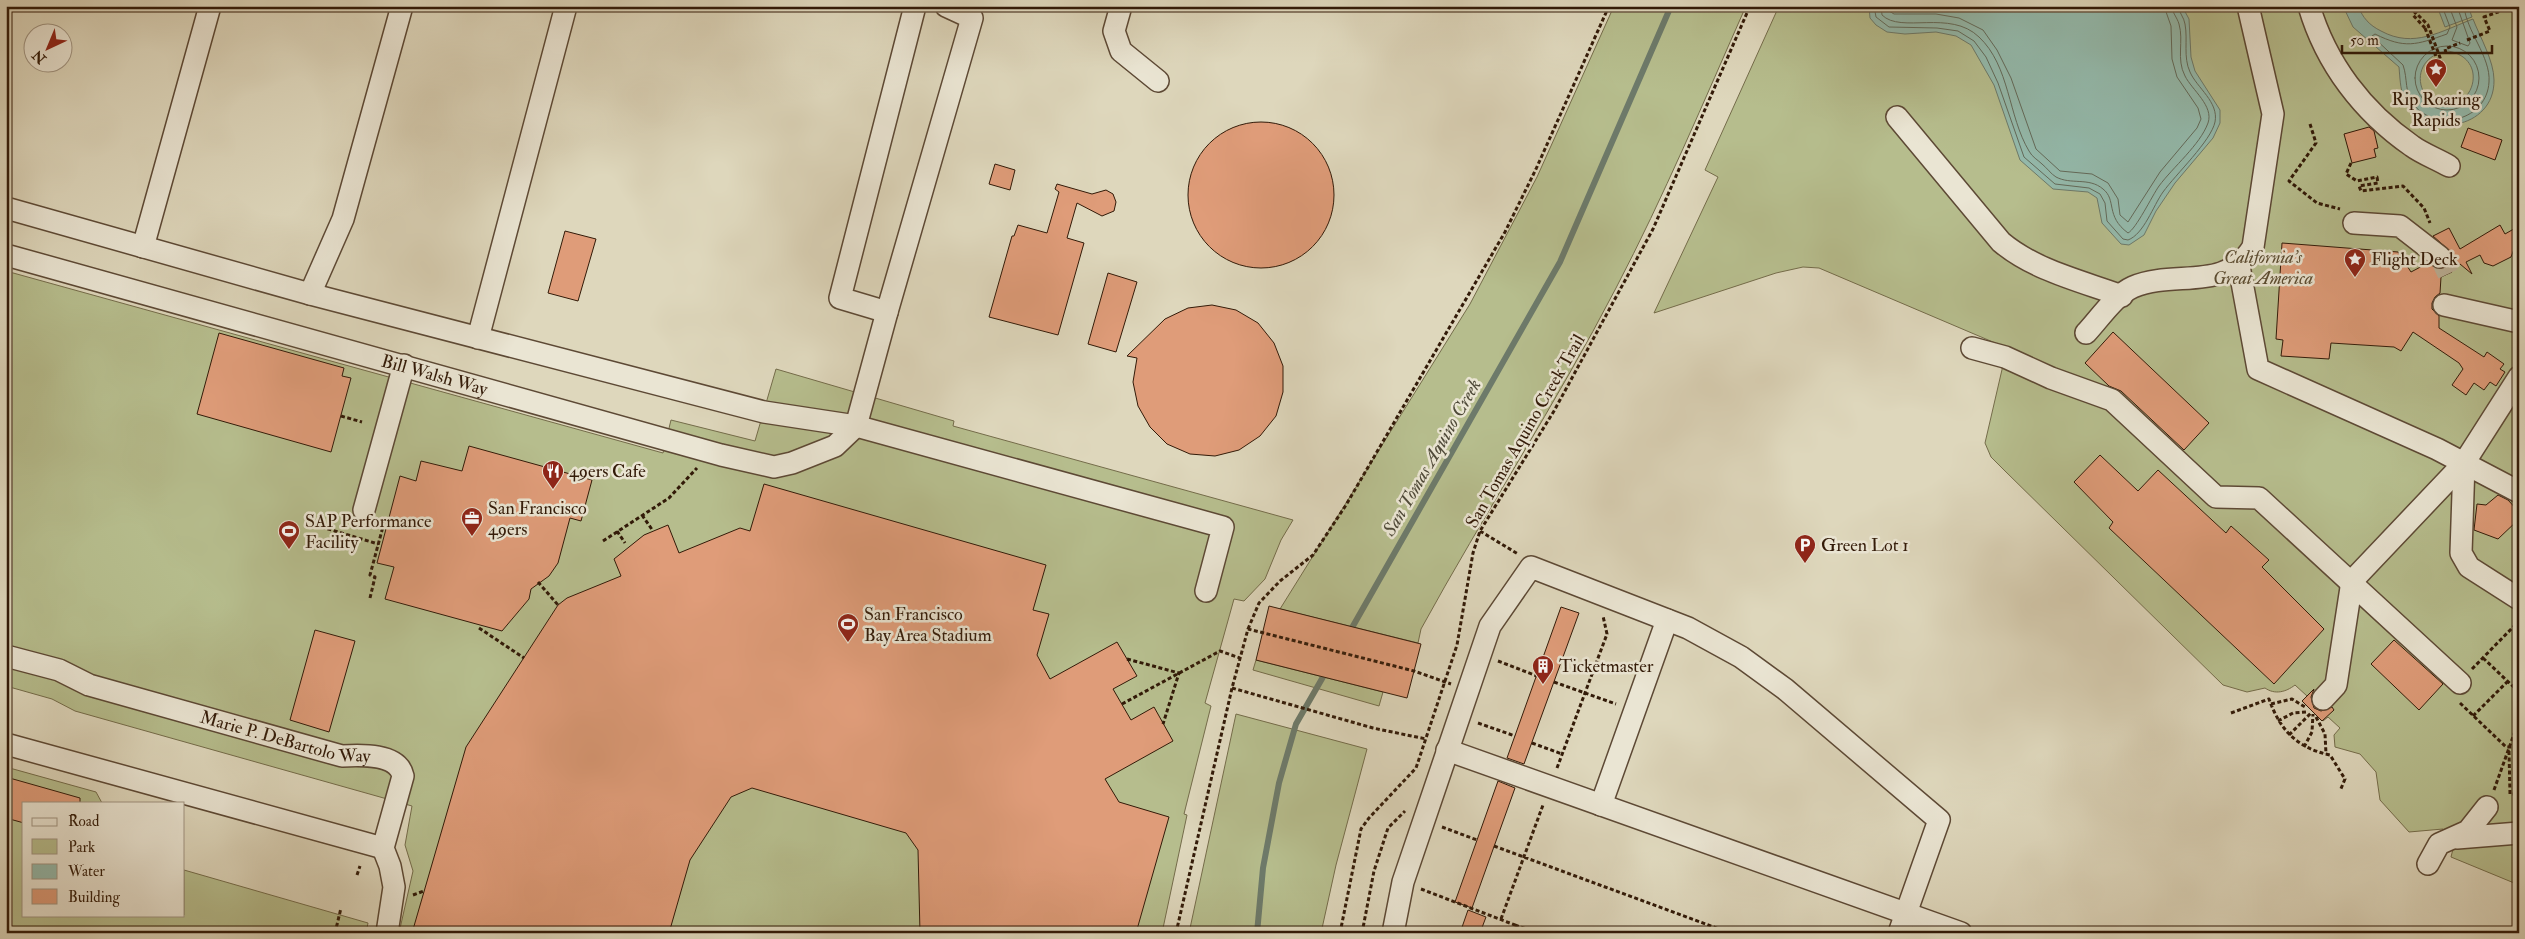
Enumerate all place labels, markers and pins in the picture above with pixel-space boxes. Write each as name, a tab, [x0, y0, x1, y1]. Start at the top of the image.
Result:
place icon: Rip Roaring Rapids	[2424, 57, 2448, 88]
place label: Rip Roaring Rapids	[2392, 88, 2482, 132]
place icon: Flight Deck	[2343, 247, 2367, 278]
place label: Flight Deck	[2371, 248, 2458, 271]
restaurant icon: 49ers Cafe	[541, 459, 565, 490]
place label: 49ers Cafe	[569, 460, 646, 483]
place label: San Francisco 49ers	[488, 497, 587, 541]
office icon: San Francisco 49ers	[460, 506, 484, 537]
place label: SAP Performance Facility	[305, 510, 432, 554]
sports icon: SAP Performance Facility	[277, 519, 301, 550]
parking icon: Green Lot 1	[1793, 533, 1817, 564]
place label: Green Lot 1	[1821, 534, 1909, 557]
place label: San Francisco Bay Area Stadium	[864, 603, 992, 647]
sports icon: San Francisco Bay Area Stadium	[836, 612, 860, 643]
building icon: Ticketmaster	[1531, 654, 1555, 685]
place label: Ticketmaster	[1559, 655, 1654, 678]

